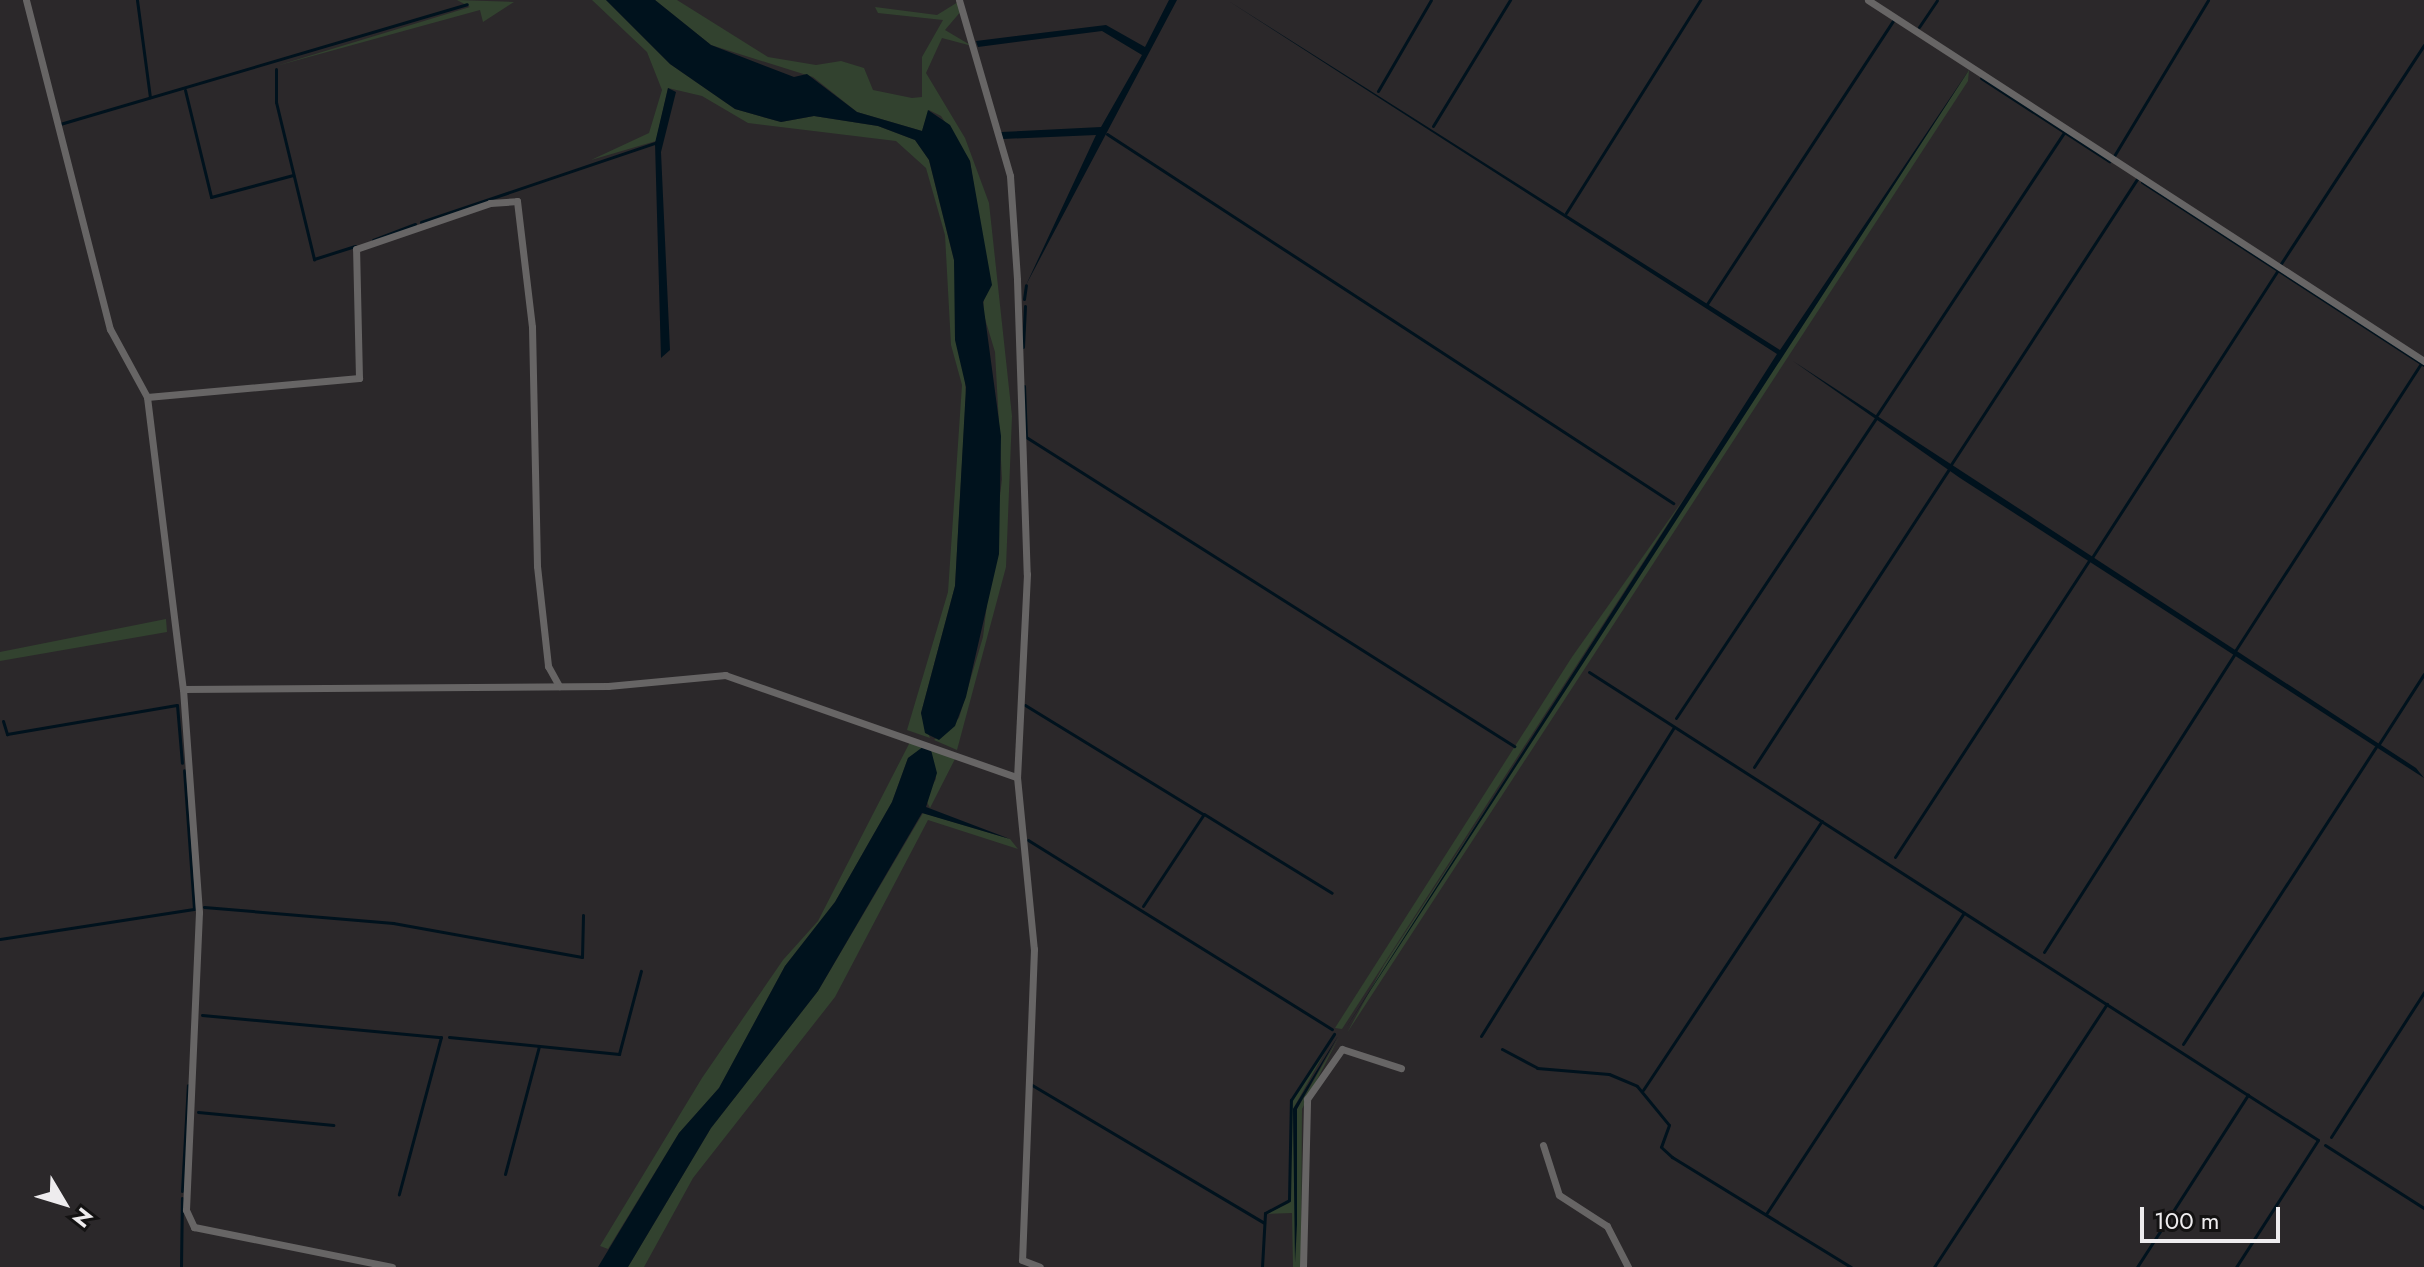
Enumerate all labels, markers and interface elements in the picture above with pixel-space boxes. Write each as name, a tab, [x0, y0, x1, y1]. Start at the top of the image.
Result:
north arrow	[24, 1163, 104, 1243]
scale bar	[2144, 1191, 2284, 1241]
text: N	[65, 1201, 101, 1235]
text: 100 m	[2154, 1203, 2220, 1238]

